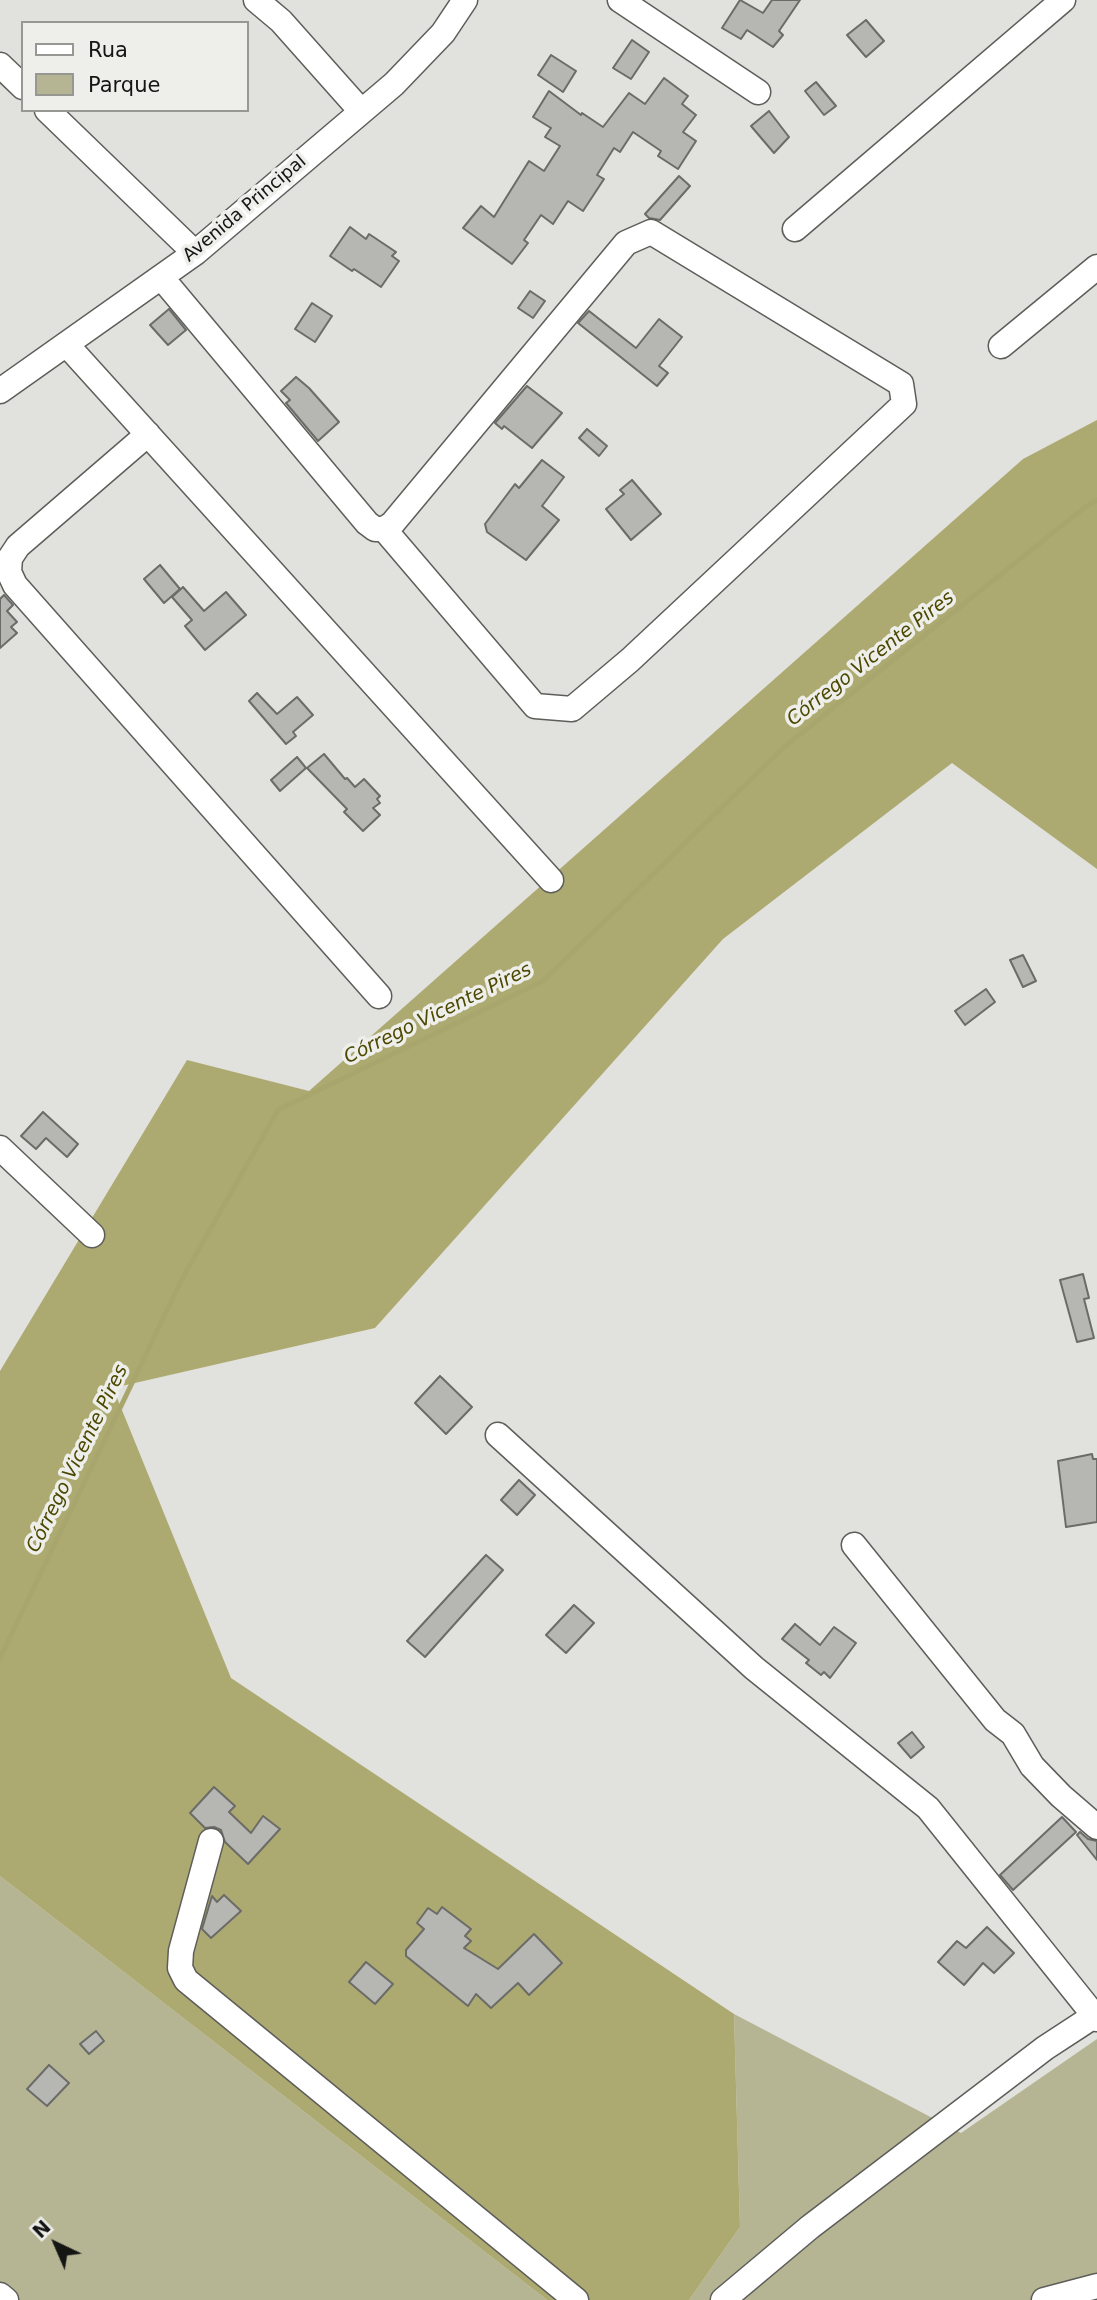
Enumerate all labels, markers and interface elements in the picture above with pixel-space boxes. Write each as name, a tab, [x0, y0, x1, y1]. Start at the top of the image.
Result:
legend	[21, 21, 248, 112]
text: Rua	[88, 38, 128, 62]
text: Parque	[88, 73, 160, 97]
street label: Avenida Principal	[179, 151, 311, 267]
water label: Córrego Vicente Pires	[783, 587, 959, 731]
water label: Córrego Vicente Pires	[341, 959, 535, 1069]
water label: Córrego Vicente Pires	[23, 1362, 133, 1556]
north arrow	[21, 2209, 91, 2279]
text: N	[28, 2215, 55, 2242]

